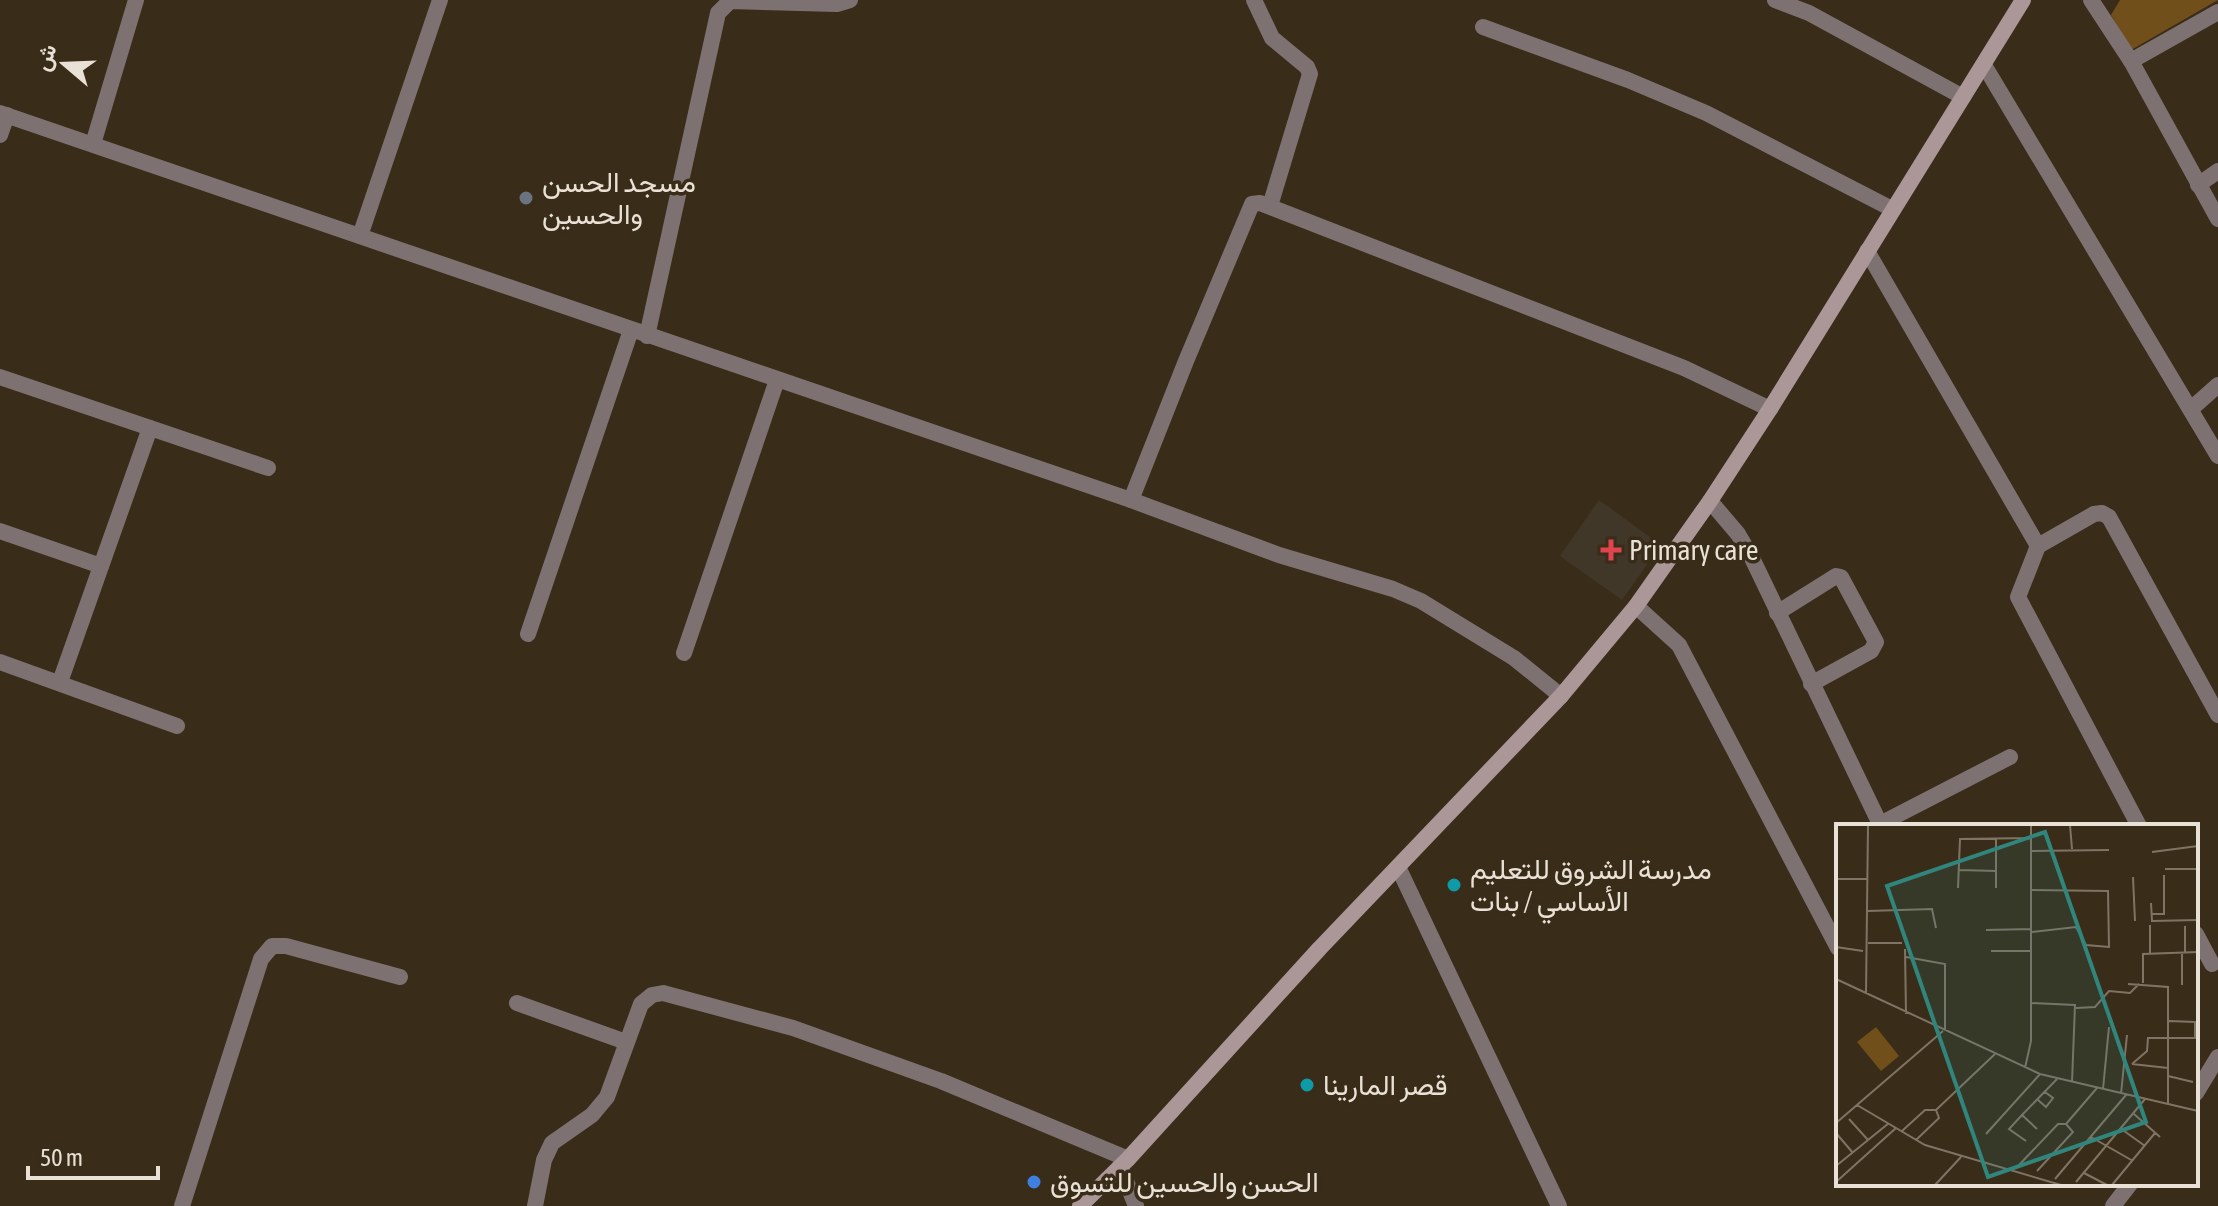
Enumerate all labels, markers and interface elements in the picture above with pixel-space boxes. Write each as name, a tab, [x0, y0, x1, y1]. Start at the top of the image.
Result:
north arrow	[24, 24, 104, 104]
text: ش	[28, 41, 63, 75]
place label: مسجد الحسن والحسين	[542, 166, 696, 232]
marker: مسجد الحسن والحسين	[517, 189, 535, 207]
place label: Primary care	[1629, 534, 1759, 566]
marker: Primary care	[1600, 539, 1622, 561]
inset map	[1836, 824, 2198, 1186]
place label: مدرسة الشروق للتعليم الأساسي / بنات	[1470, 853, 1712, 924]
marker: مدرسة الشروق للتعليم الأساسي / بنات	[1445, 876, 1463, 894]
place label: قصر المارينا	[1323, 1069, 1448, 1103]
marker: قصر المارينا	[1298, 1076, 1316, 1094]
scale bar	[28, 1130, 158, 1180]
text: 50 m	[40, 1144, 83, 1171]
place label: الحسن والحسين للتسوق	[1050, 1166, 1319, 1200]
marker: الحسن والحسين للتسوق	[1025, 1173, 1043, 1191]

